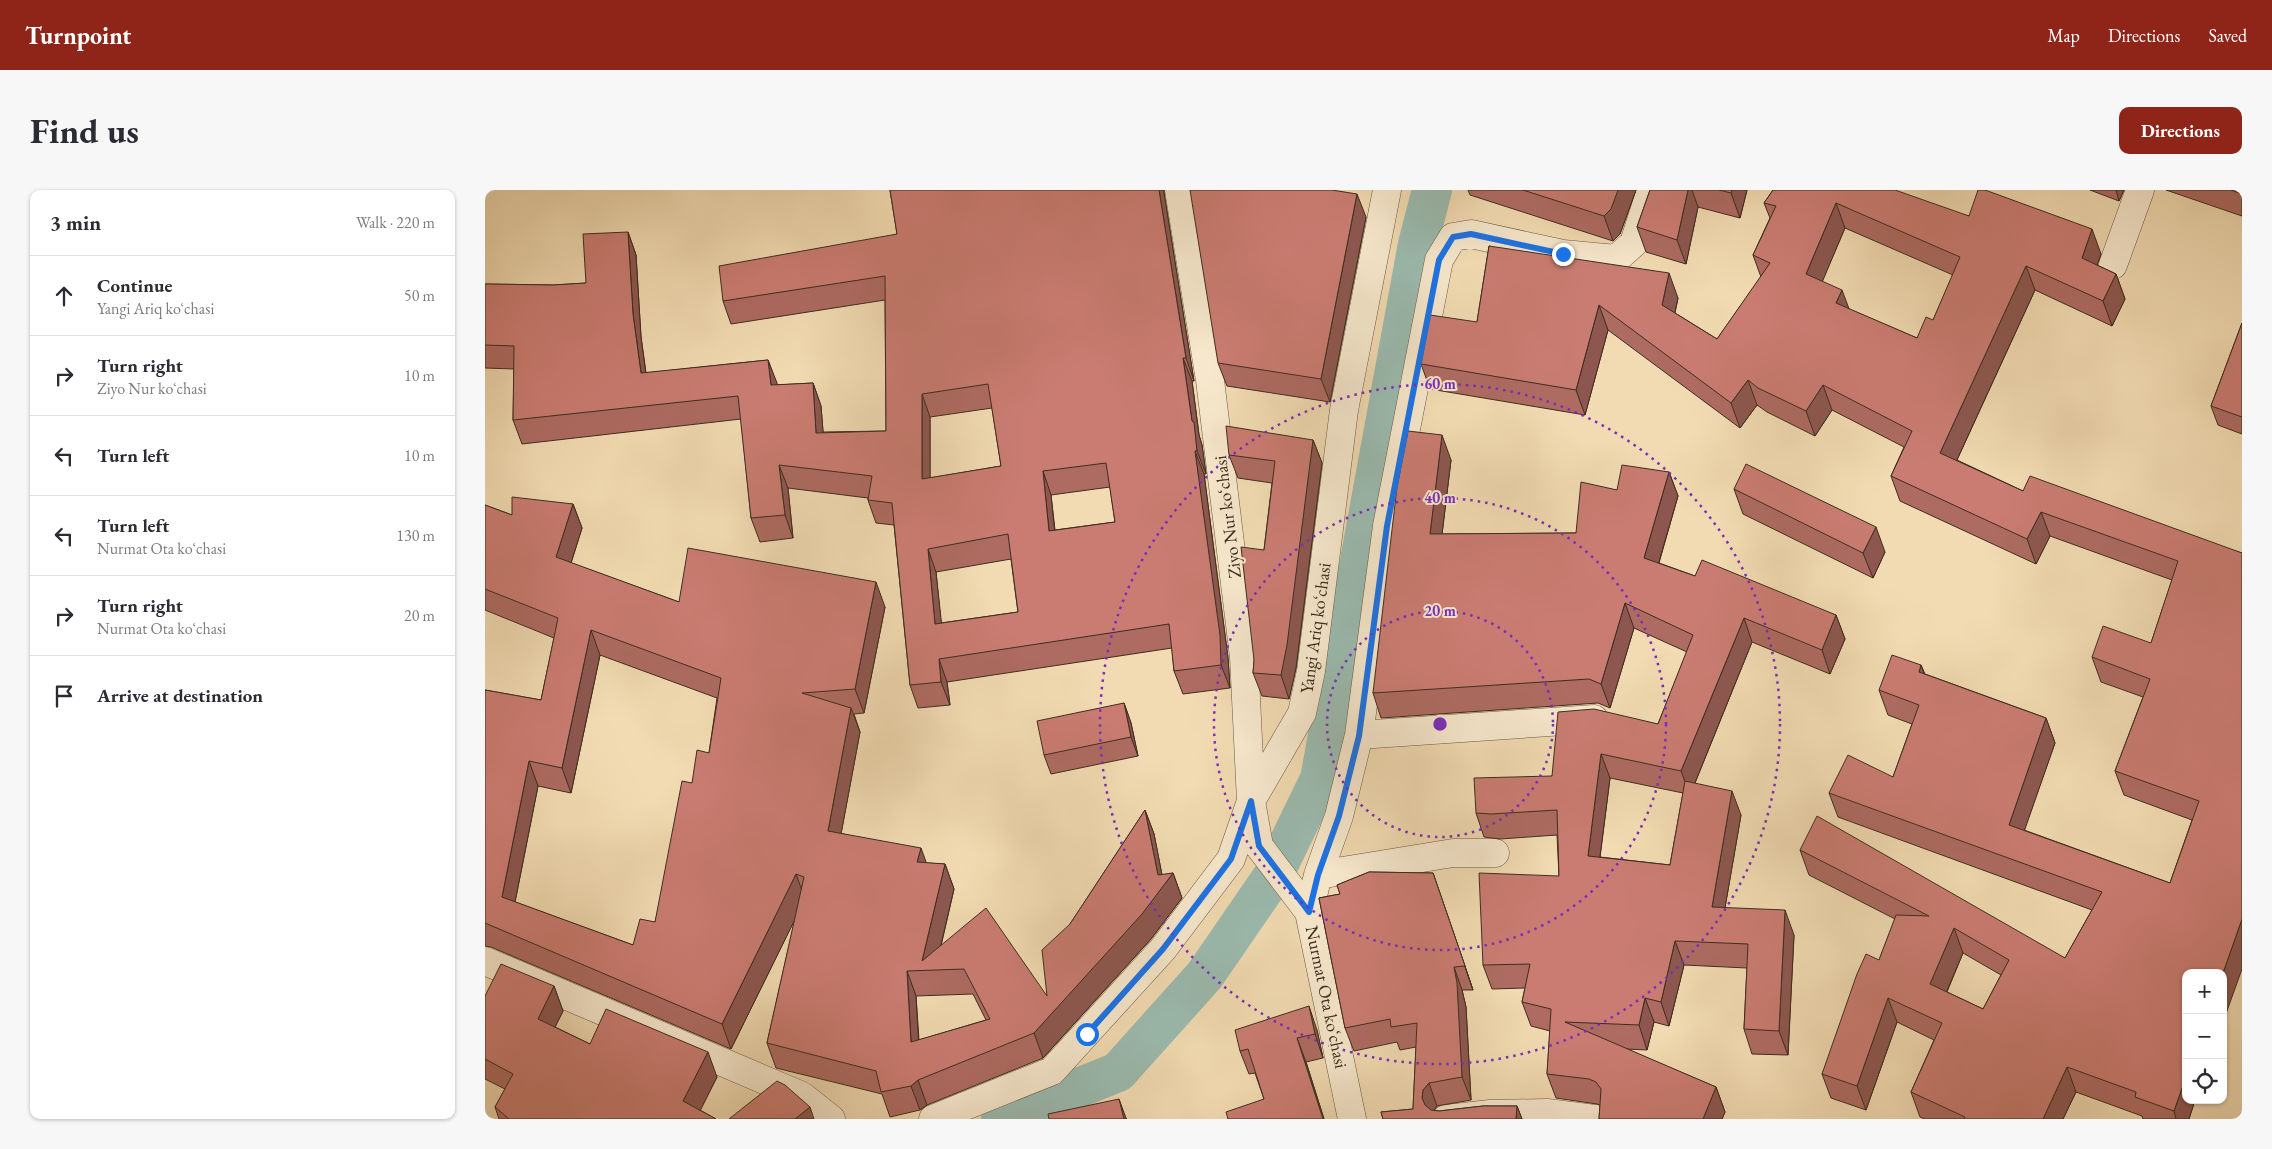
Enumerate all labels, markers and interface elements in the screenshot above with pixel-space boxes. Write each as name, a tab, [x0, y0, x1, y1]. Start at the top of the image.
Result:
text: Turnpoint	[25, 20, 131, 51]
text: Map	[2048, 24, 2080, 47]
text: Directions	[2108, 24, 2180, 47]
text: Saved	[2208, 24, 2247, 47]
button: Directions	[2119, 107, 2242, 154]
text: Find us	[30, 108, 139, 153]
text: 3 min	[50, 209, 101, 236]
text: Walk · 220 m	[356, 212, 435, 233]
route end	[1552, 243, 1575, 266]
text: Continue	[97, 273, 172, 298]
icon: ahead	[50, 282, 78, 310]
text: 50 m	[404, 285, 435, 306]
text: Yangi Ariq koʻchasi	[97, 298, 214, 319]
text: Turn right	[97, 353, 183, 378]
icon: right	[50, 362, 78, 390]
text: 10 m	[404, 365, 435, 386]
text: 60 m	[1424, 374, 1456, 393]
text: Ziyo Nur koʻchasi	[97, 378, 207, 399]
icon: left	[50, 442, 78, 470]
text: Turn left	[97, 443, 169, 468]
text: 10 m	[404, 445, 435, 466]
street label: Ziyo Nur koʻchasi	[1208, 454, 1246, 580]
text: 40 m	[1424, 488, 1456, 507]
text: Turn left	[97, 513, 169, 538]
icon: left	[50, 522, 78, 550]
text: 130 m	[396, 525, 435, 546]
text: Nurmat Ota koʻchasi	[97, 538, 226, 559]
street label: Yangi Ariq koʻchasi	[1294, 560, 1336, 695]
text: Turn right	[97, 593, 183, 618]
text: 20 m	[1424, 601, 1456, 620]
icon: right	[50, 602, 78, 630]
text: 20 m	[404, 605, 435, 626]
text: Nurmat Ota koʻchasi	[97, 618, 226, 639]
icon: arrive	[50, 682, 78, 710]
text: Arrive at destination	[97, 683, 263, 708]
centre of rings	[1431, 715, 1449, 733]
street label: Nurmat Ota koʻchasi	[1301, 924, 1353, 1071]
map controls	[2182, 969, 2227, 1104]
button: +	[2182, 969, 2227, 1014]
button: −	[2182, 1014, 2227, 1059]
route start	[1076, 1023, 1099, 1046]
button: locate	[2182, 1059, 2227, 1104]

